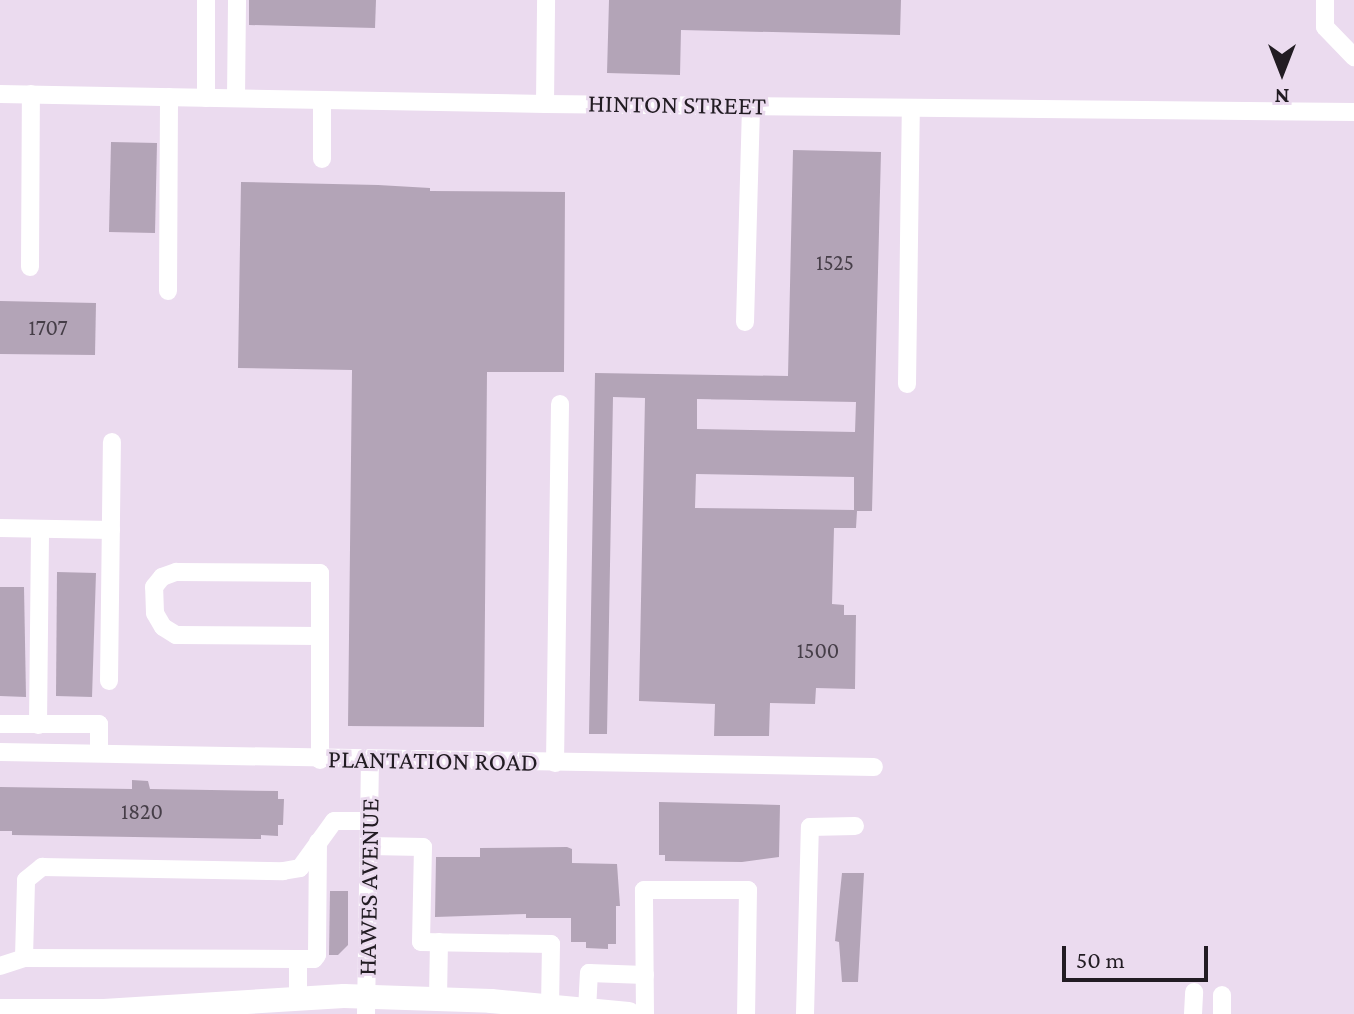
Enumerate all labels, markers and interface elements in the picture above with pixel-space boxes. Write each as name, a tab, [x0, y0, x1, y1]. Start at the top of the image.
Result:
north arrow	[1242, 32, 1322, 112]
text: N	[1275, 84, 1290, 109]
street label: HINTON STREET	[588, 88, 766, 122]
house number: 1525	[816, 250, 854, 276]
house number: 1707	[28, 315, 68, 341]
house number: 1500	[797, 638, 839, 664]
street label: PLANTATION ROAD	[328, 744, 538, 778]
street label: HAWES AVENUE	[352, 798, 386, 976]
house number: 1820	[121, 799, 163, 825]
scale bar	[1066, 930, 1212, 980]
text: 50 m	[1076, 946, 1125, 973]

